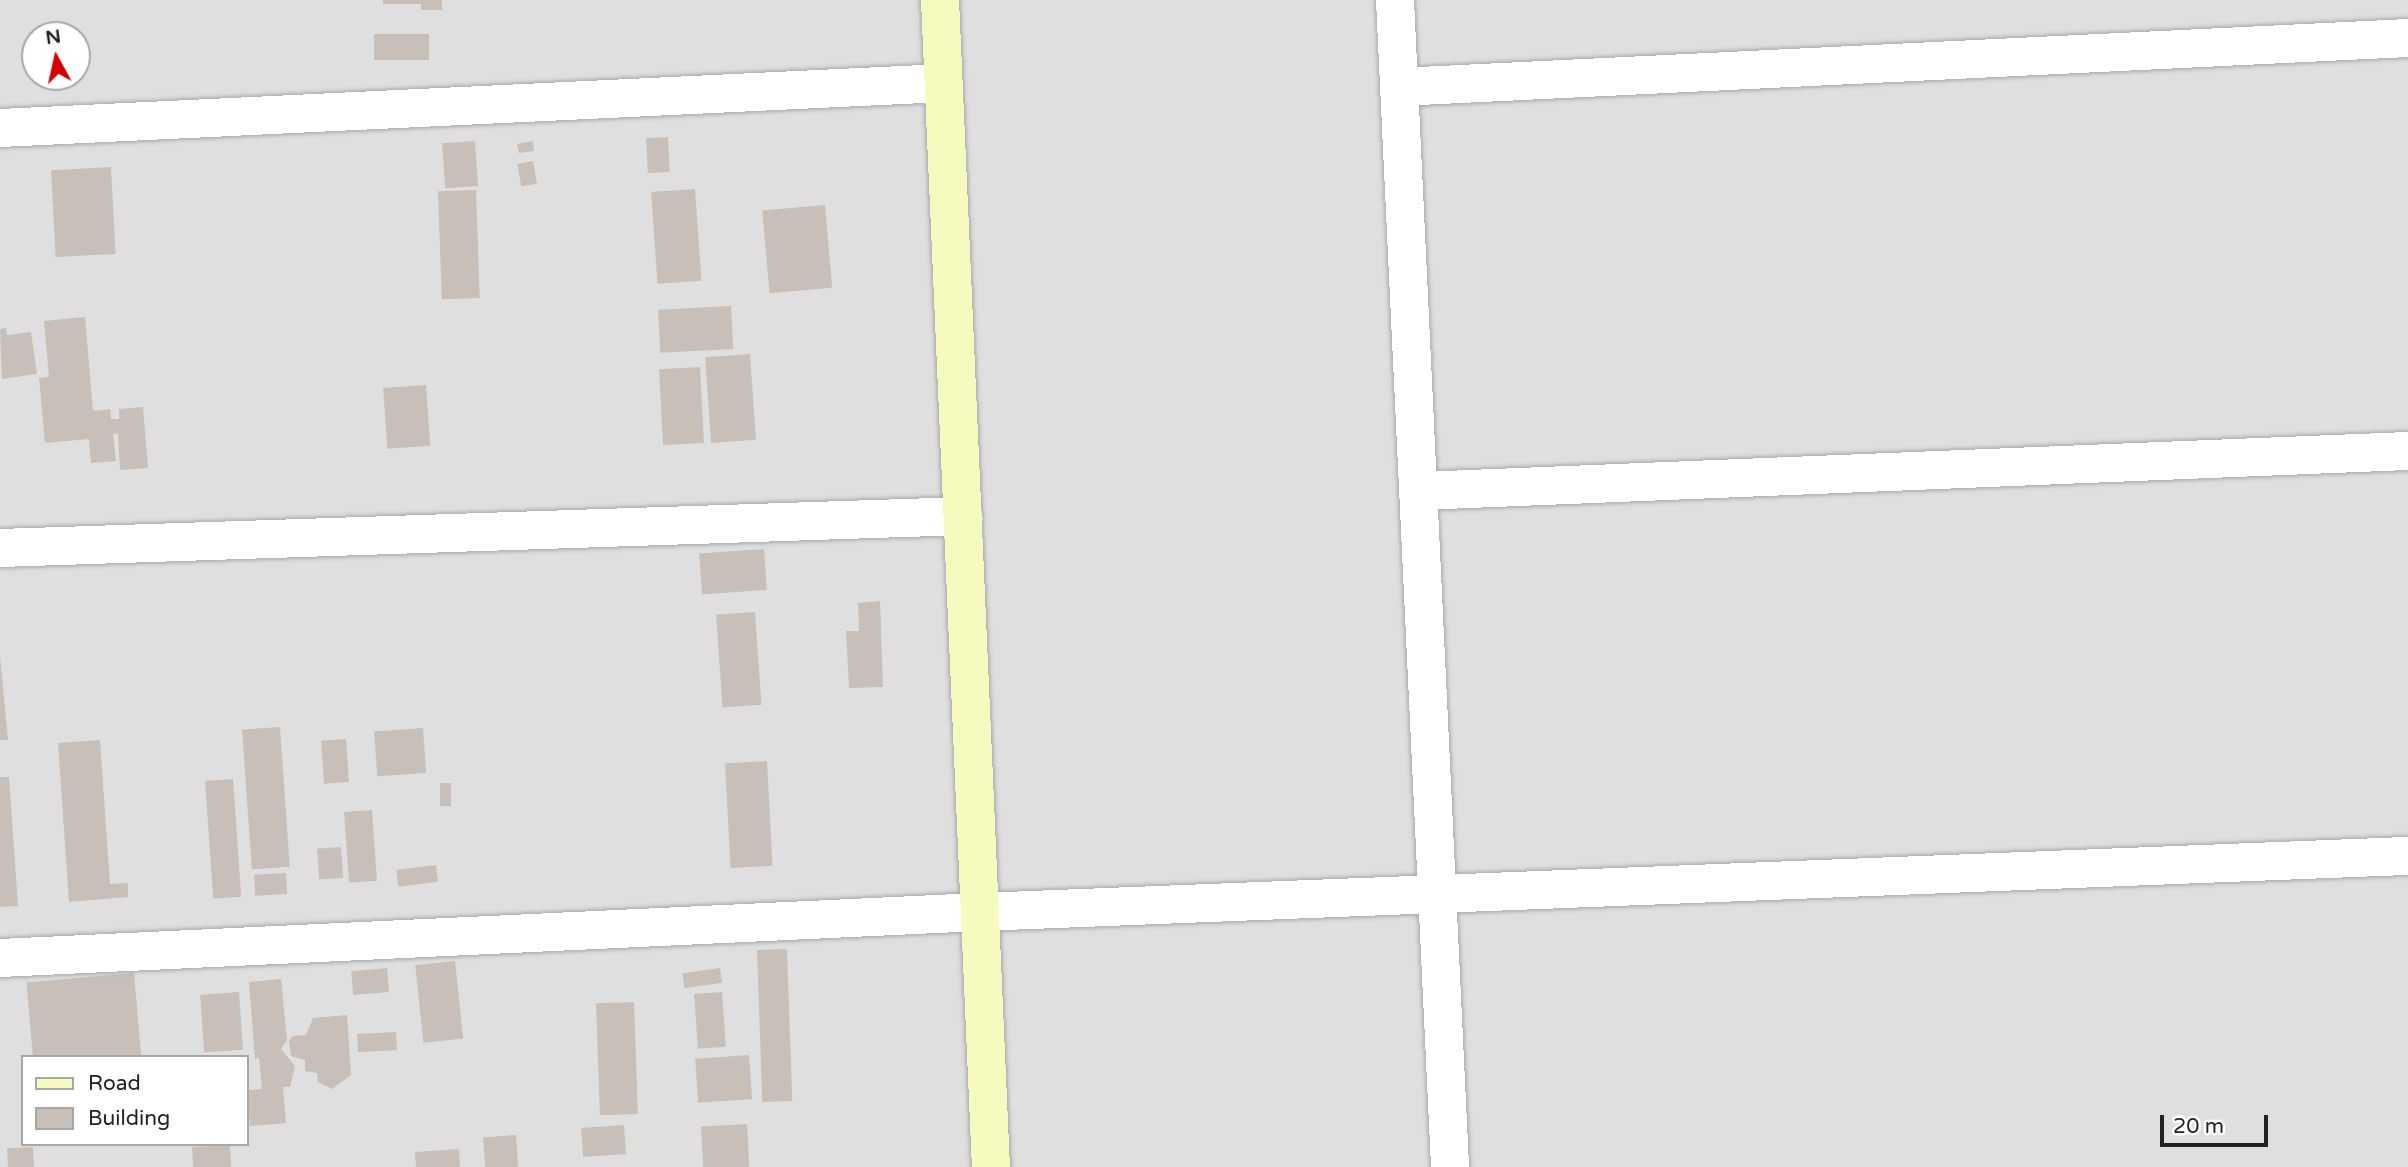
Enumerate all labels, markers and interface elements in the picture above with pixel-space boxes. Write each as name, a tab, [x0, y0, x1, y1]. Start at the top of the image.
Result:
north arrow	[21, 21, 91, 91]
text: N	[44, 25, 62, 49]
legend	[21, 1055, 248, 1146]
text: Road	[88, 1071, 141, 1096]
scale bar	[2163, 1100, 2272, 1144]
text: Building	[88, 1106, 170, 1131]
text: 20 m	[2173, 1114, 2224, 1139]

